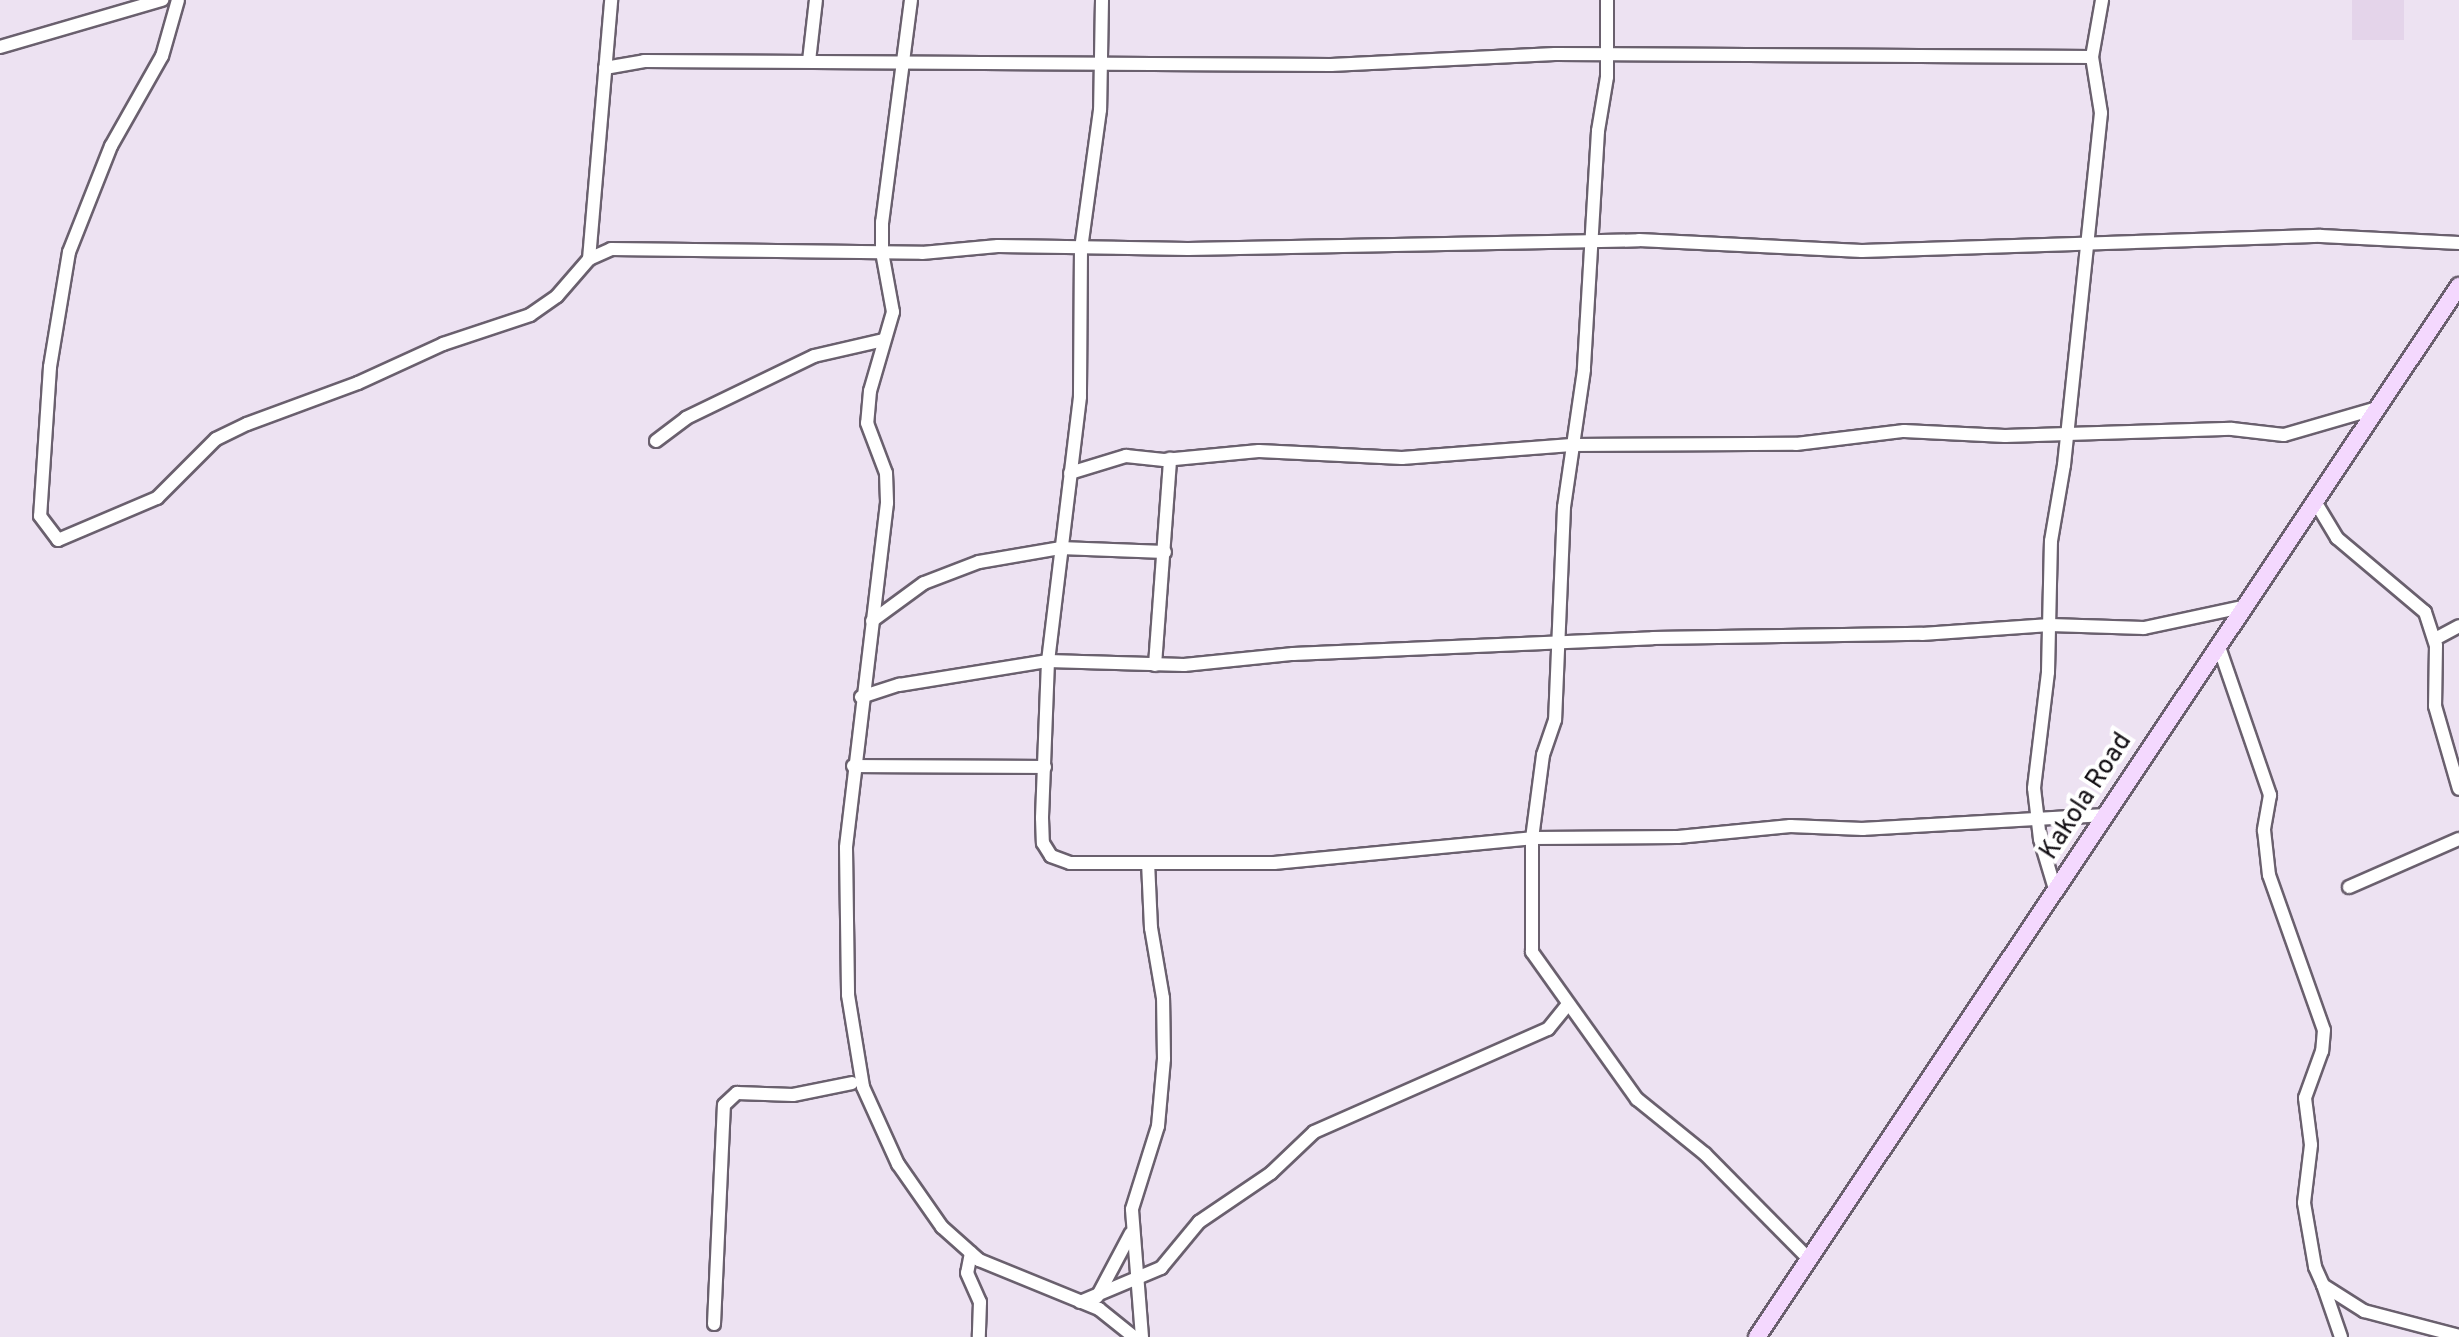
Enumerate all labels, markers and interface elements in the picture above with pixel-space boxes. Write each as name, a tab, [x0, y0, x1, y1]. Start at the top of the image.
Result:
street label: Kakola Road	[2034, 728, 2140, 866]

